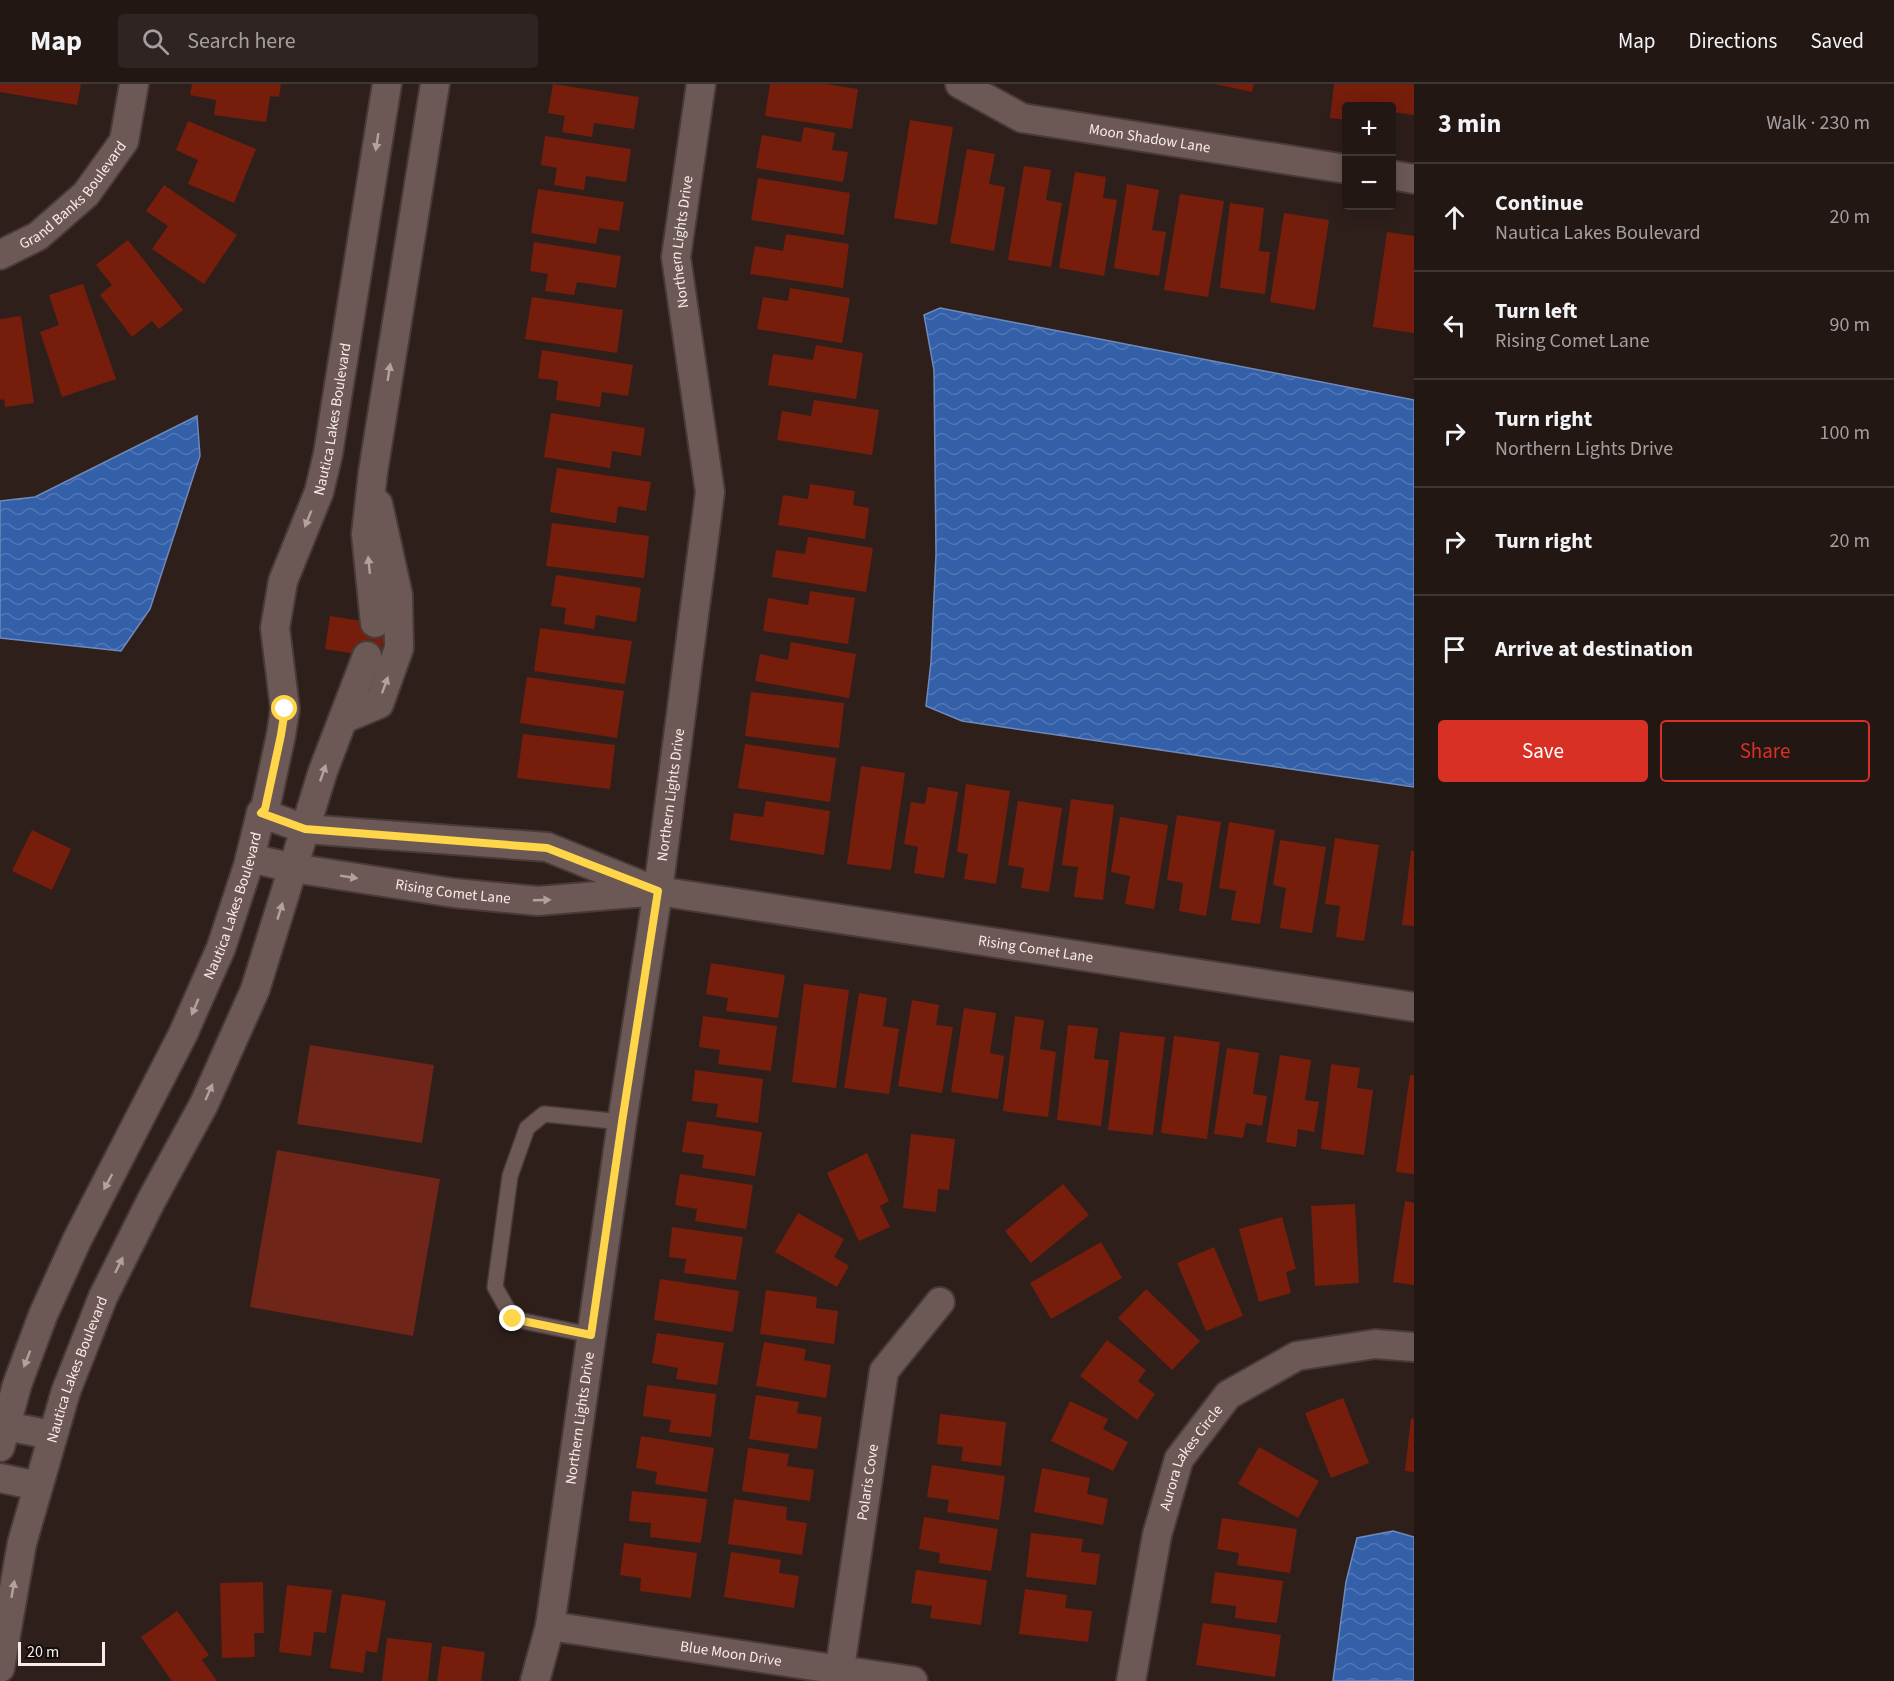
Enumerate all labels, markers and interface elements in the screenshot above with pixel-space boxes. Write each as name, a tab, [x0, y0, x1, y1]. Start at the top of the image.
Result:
search box	[118, 14, 538, 68]
text: Map	[30, 21, 82, 61]
icon: search	[139, 25, 172, 58]
text: Search here	[187, 25, 296, 57]
text: Map	[1618, 26, 1656, 56]
text: Directions	[1689, 26, 1777, 56]
text: Saved	[1810, 26, 1864, 56]
map controls	[1342, 102, 1396, 210]
button: +	[1342, 102, 1396, 156]
text: 3 min	[1438, 105, 1501, 142]
text: Walk · 230 m	[1766, 109, 1870, 137]
street label: Moon Shadow Lane	[1087, 119, 1212, 159]
one-way arrow	[373, 132, 382, 151]
street label: Grand Banks Boulevard	[16, 137, 132, 255]
button: −	[1342, 156, 1396, 210]
street label: Northern Lights Drive	[666, 174, 699, 310]
text: Continue	[1495, 187, 1584, 219]
icon: ahead	[1438, 201, 1471, 234]
text: 20 m	[1830, 203, 1870, 231]
text: Nautica Lakes Boulevard	[1495, 219, 1701, 247]
text: Turn left	[1495, 295, 1577, 327]
icon: left	[1438, 309, 1471, 342]
text: 90 m	[1830, 311, 1870, 339]
text: Rising Comet Lane	[1495, 327, 1650, 355]
street label: Nautica Lakes Boulevard	[309, 342, 357, 498]
one-way arrow	[385, 362, 394, 381]
text: Turn right	[1495, 403, 1592, 435]
icon: right	[1438, 417, 1471, 450]
text: 100 m	[1820, 419, 1870, 447]
text: Northern Lights Drive	[1495, 435, 1673, 463]
one-way arrow	[303, 510, 313, 528]
icon: right	[1438, 525, 1471, 558]
text: Turn right	[1495, 525, 1592, 557]
text: 20 m	[1830, 527, 1870, 555]
one-way arrow	[364, 555, 374, 574]
icon: arrive	[1438, 633, 1471, 666]
text: Arrive at destination	[1495, 633, 1693, 665]
one-way arrow	[381, 676, 391, 694]
route start	[271, 695, 297, 721]
button: Save	[1438, 720, 1648, 782]
button: Share	[1660, 720, 1870, 782]
street label: Northern Lights Drive	[652, 727, 690, 862]
one-way arrow	[319, 764, 328, 782]
street label: Nautica Lakes Boulevard	[198, 830, 267, 983]
one-way arrow	[339, 872, 358, 881]
street label: Rising Comet Lane	[394, 874, 512, 909]
one-way arrow	[532, 896, 551, 905]
one-way arrow	[276, 902, 285, 920]
street label: Rising Comet Lane	[977, 930, 1095, 969]
one-way arrow	[190, 999, 200, 1017]
one-way arrow	[204, 1083, 214, 1101]
one-way arrow	[103, 1173, 113, 1190]
one-way arrow	[115, 1257, 124, 1274]
street label: Nautica Lakes Boulevard	[42, 1293, 113, 1445]
route end	[499, 1305, 525, 1331]
one-way arrow	[22, 1350, 31, 1368]
street label: Northern Lights Drive	[560, 1350, 600, 1486]
street label: Aurora Lakes Circle	[1155, 1400, 1228, 1513]
street label: Polaris Cove	[852, 1443, 884, 1522]
one-way arrow	[9, 1580, 18, 1599]
street label: Blue Moon Drive	[679, 1636, 783, 1672]
scale bar	[18, 1639, 105, 1666]
text: 20 m	[27, 1641, 59, 1663]

